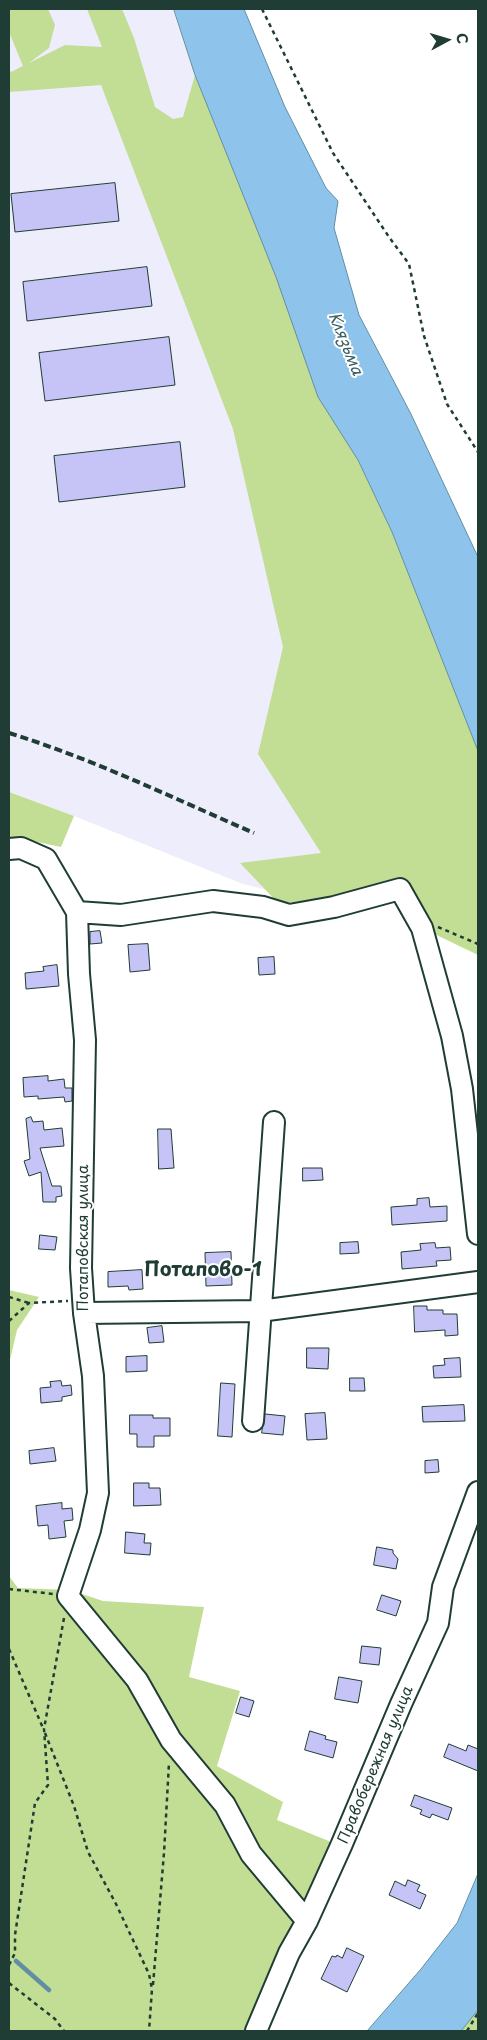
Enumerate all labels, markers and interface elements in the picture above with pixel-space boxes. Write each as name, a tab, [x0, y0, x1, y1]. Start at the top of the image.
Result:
north arrow	[422, 15, 472, 65]
text: С	[451, 32, 473, 45]
water label: Клязьма	[324, 310, 366, 378]
street label: Потаповская улица	[75, 1165, 93, 1311]
district label: Потапово-1	[144, 1258, 262, 1282]
street label: Правобережная улица	[335, 1683, 417, 1847]

